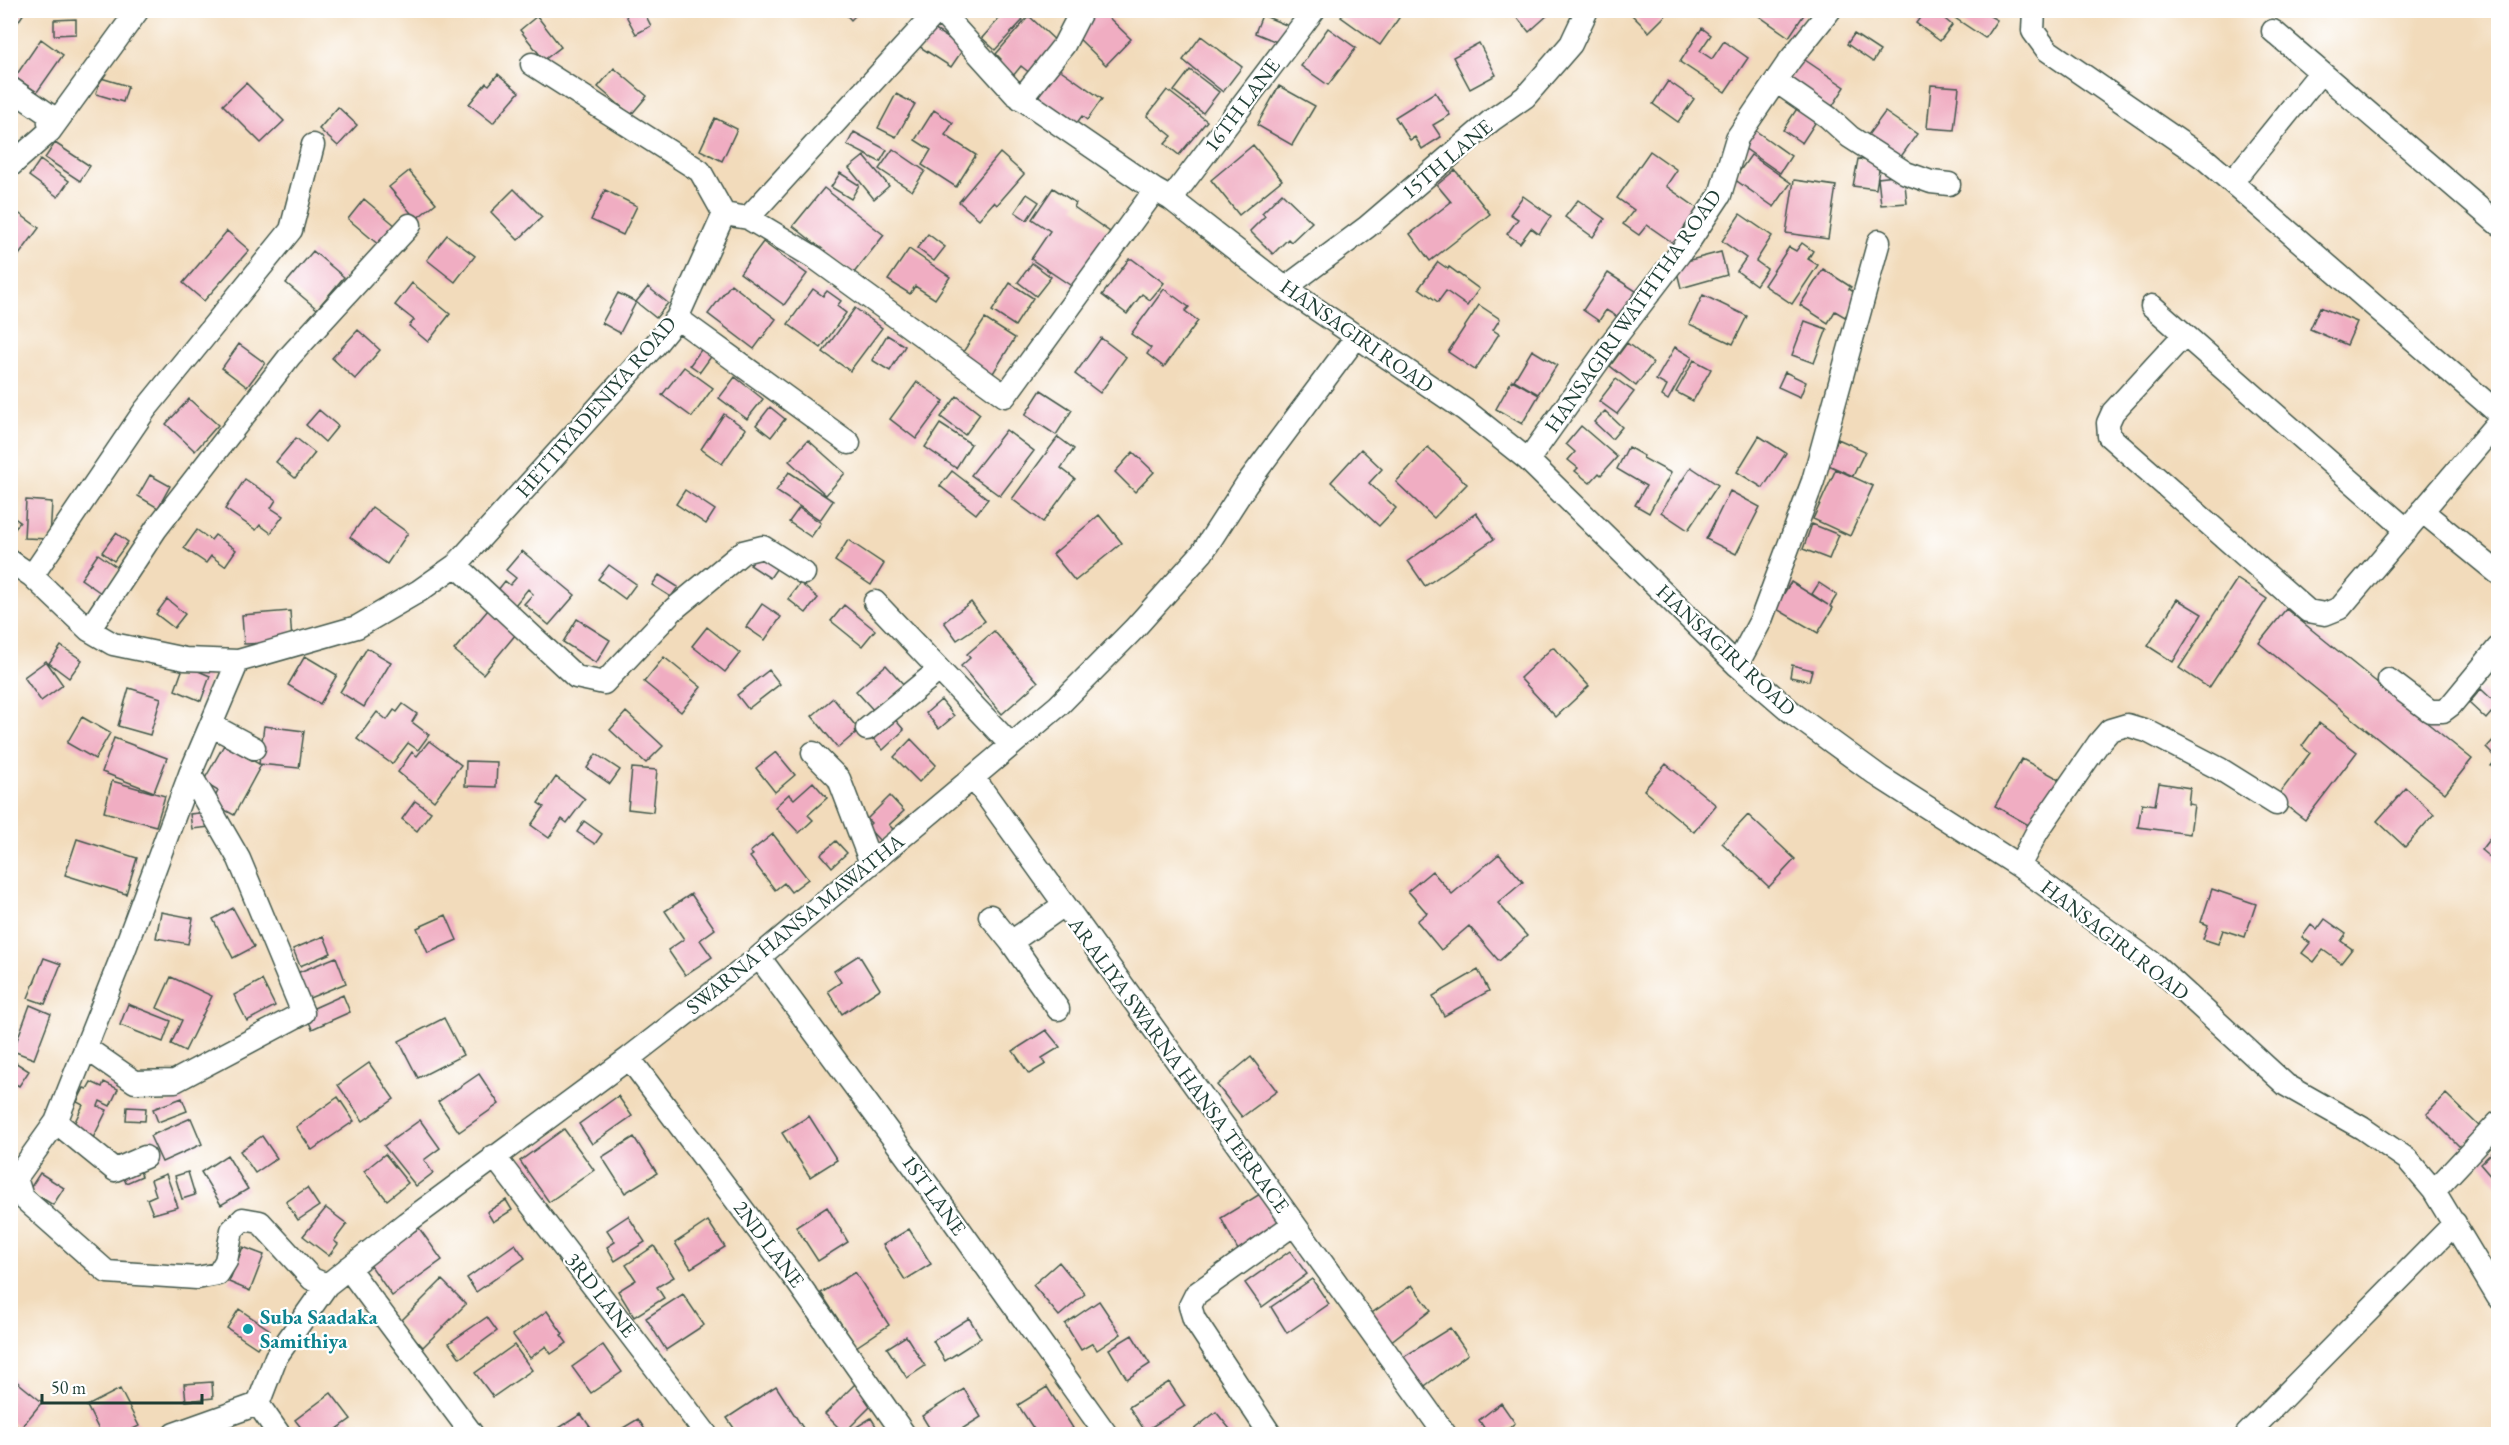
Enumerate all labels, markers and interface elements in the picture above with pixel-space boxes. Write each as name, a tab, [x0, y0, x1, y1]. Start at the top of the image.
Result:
street label: 16TH LANE	[1198, 52, 1286, 157]
street label: 15TH LANE	[1396, 113, 1498, 205]
street label: HANSAGIRI WATHTHA ROAD	[1538, 184, 1727, 438]
street label: HANSAGIRI ROAD	[1275, 273, 1439, 399]
street label: HETTIYADENIYA ROAD	[509, 310, 682, 503]
street label: HANSAGIRI ROAD	[1651, 578, 1802, 721]
street label: SWARNA HANSA MAWATHA	[680, 827, 910, 1020]
street label: HANSAGIRI ROAD	[2036, 873, 2195, 1006]
street label: ARALIYA SWARNA HANSA TERRACE	[1062, 911, 1296, 1218]
street label: 1ST LANE	[896, 1149, 973, 1241]
street label: 2ND LANE	[728, 1195, 811, 1293]
street label: 3RD LANE	[560, 1247, 643, 1343]
place label: Suba Saadaka Samithiya	[260, 1303, 378, 1354]
marker: Suba Saadaka Samithiya	[241, 1322, 255, 1336]
scale bar	[42, 1367, 202, 1405]
text: 50 m	[51, 1376, 86, 1399]

